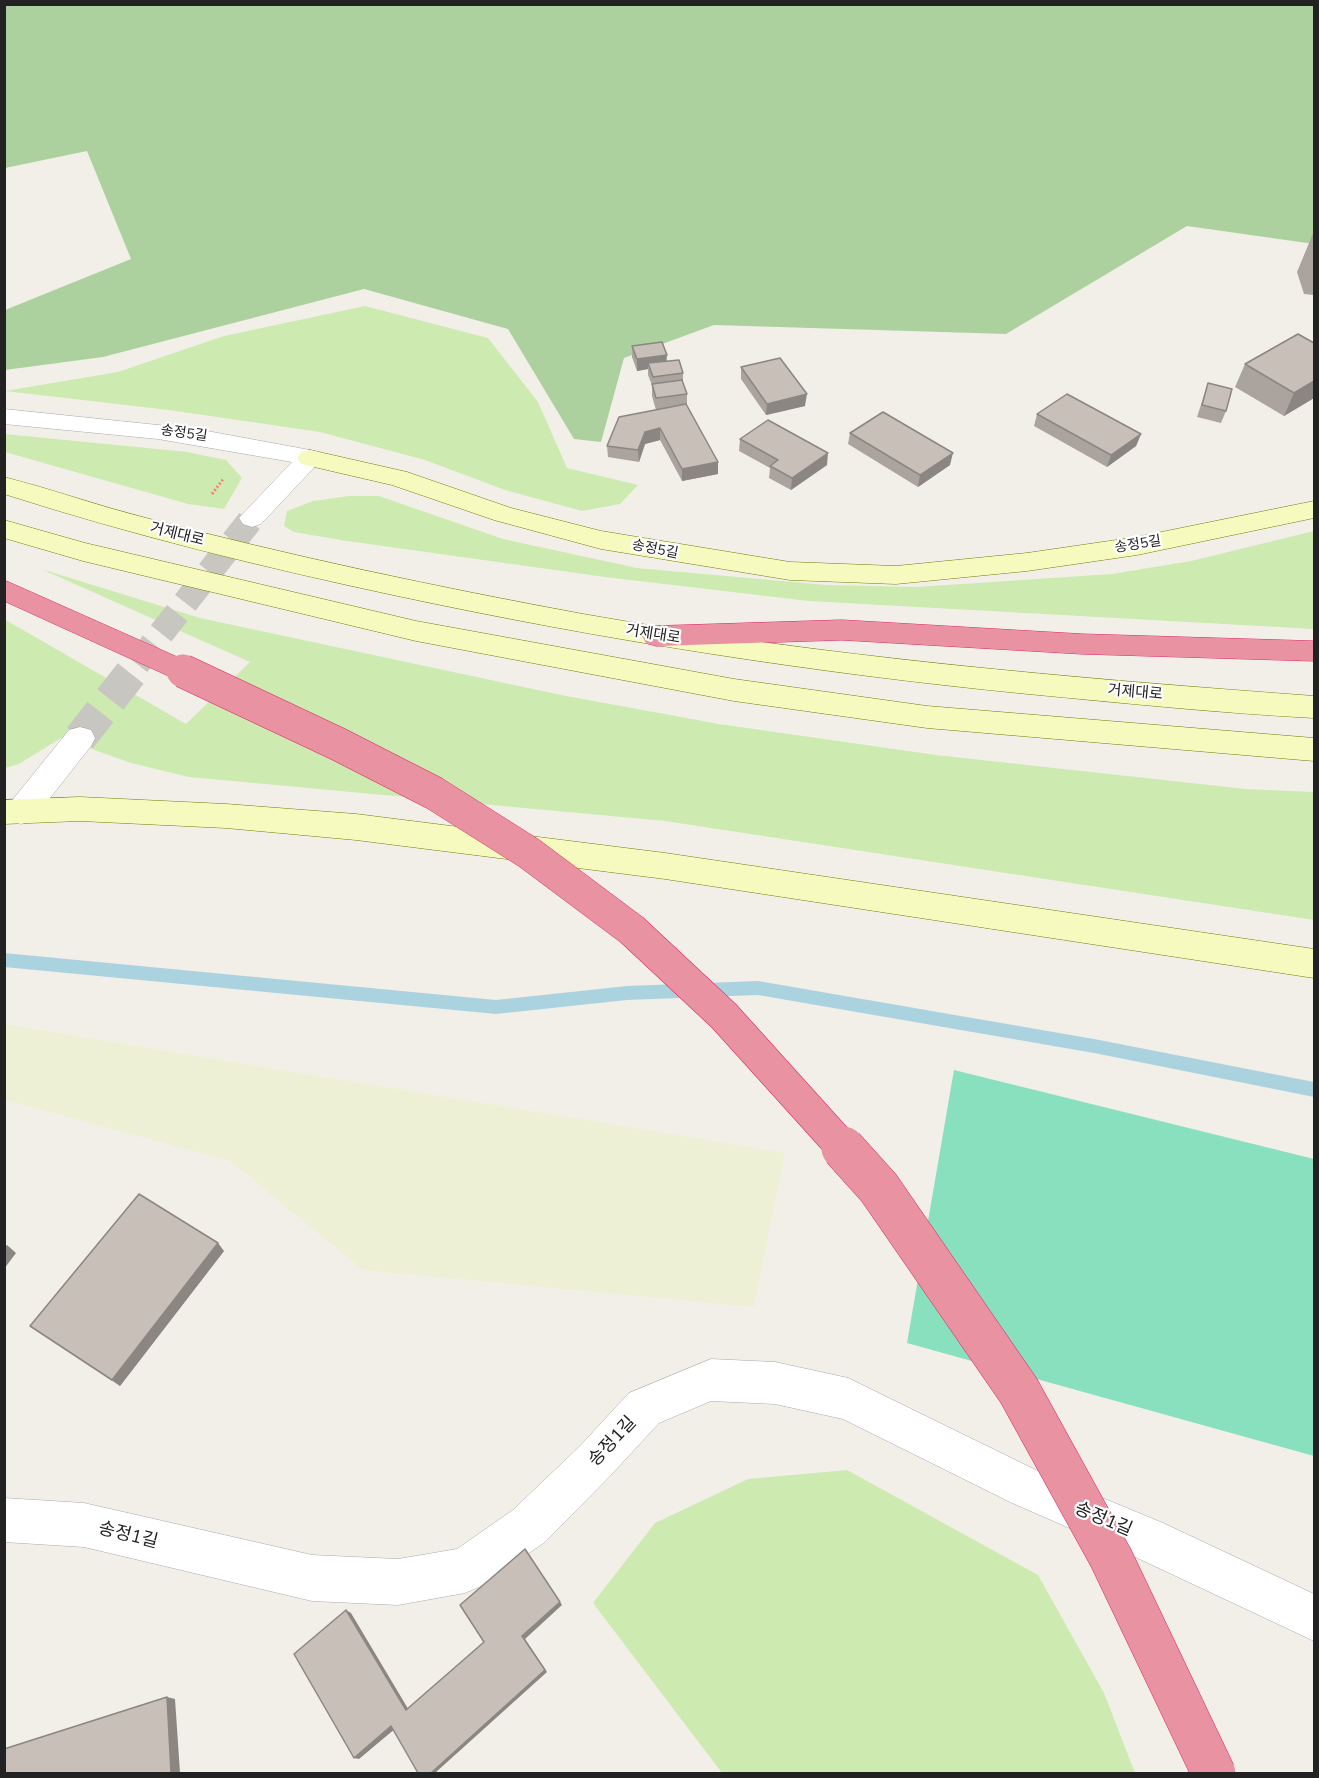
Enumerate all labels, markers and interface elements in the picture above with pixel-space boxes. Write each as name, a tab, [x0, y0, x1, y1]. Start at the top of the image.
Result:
street label: 송정5길	[160, 422, 208, 446]
street label: 거제대로	[148, 520, 206, 550]
street label: 송정5길	[1113, 533, 1163, 557]
street label: 송정5길	[630, 537, 680, 563]
street label: 거제대로	[624, 622, 682, 648]
street label: 거제대로	[1107, 682, 1163, 704]
street label: 송정1길	[584, 1413, 642, 1471]
street label: 송정1길	[1071, 1498, 1135, 1542]
street label: 송정1길	[96, 1518, 160, 1554]

